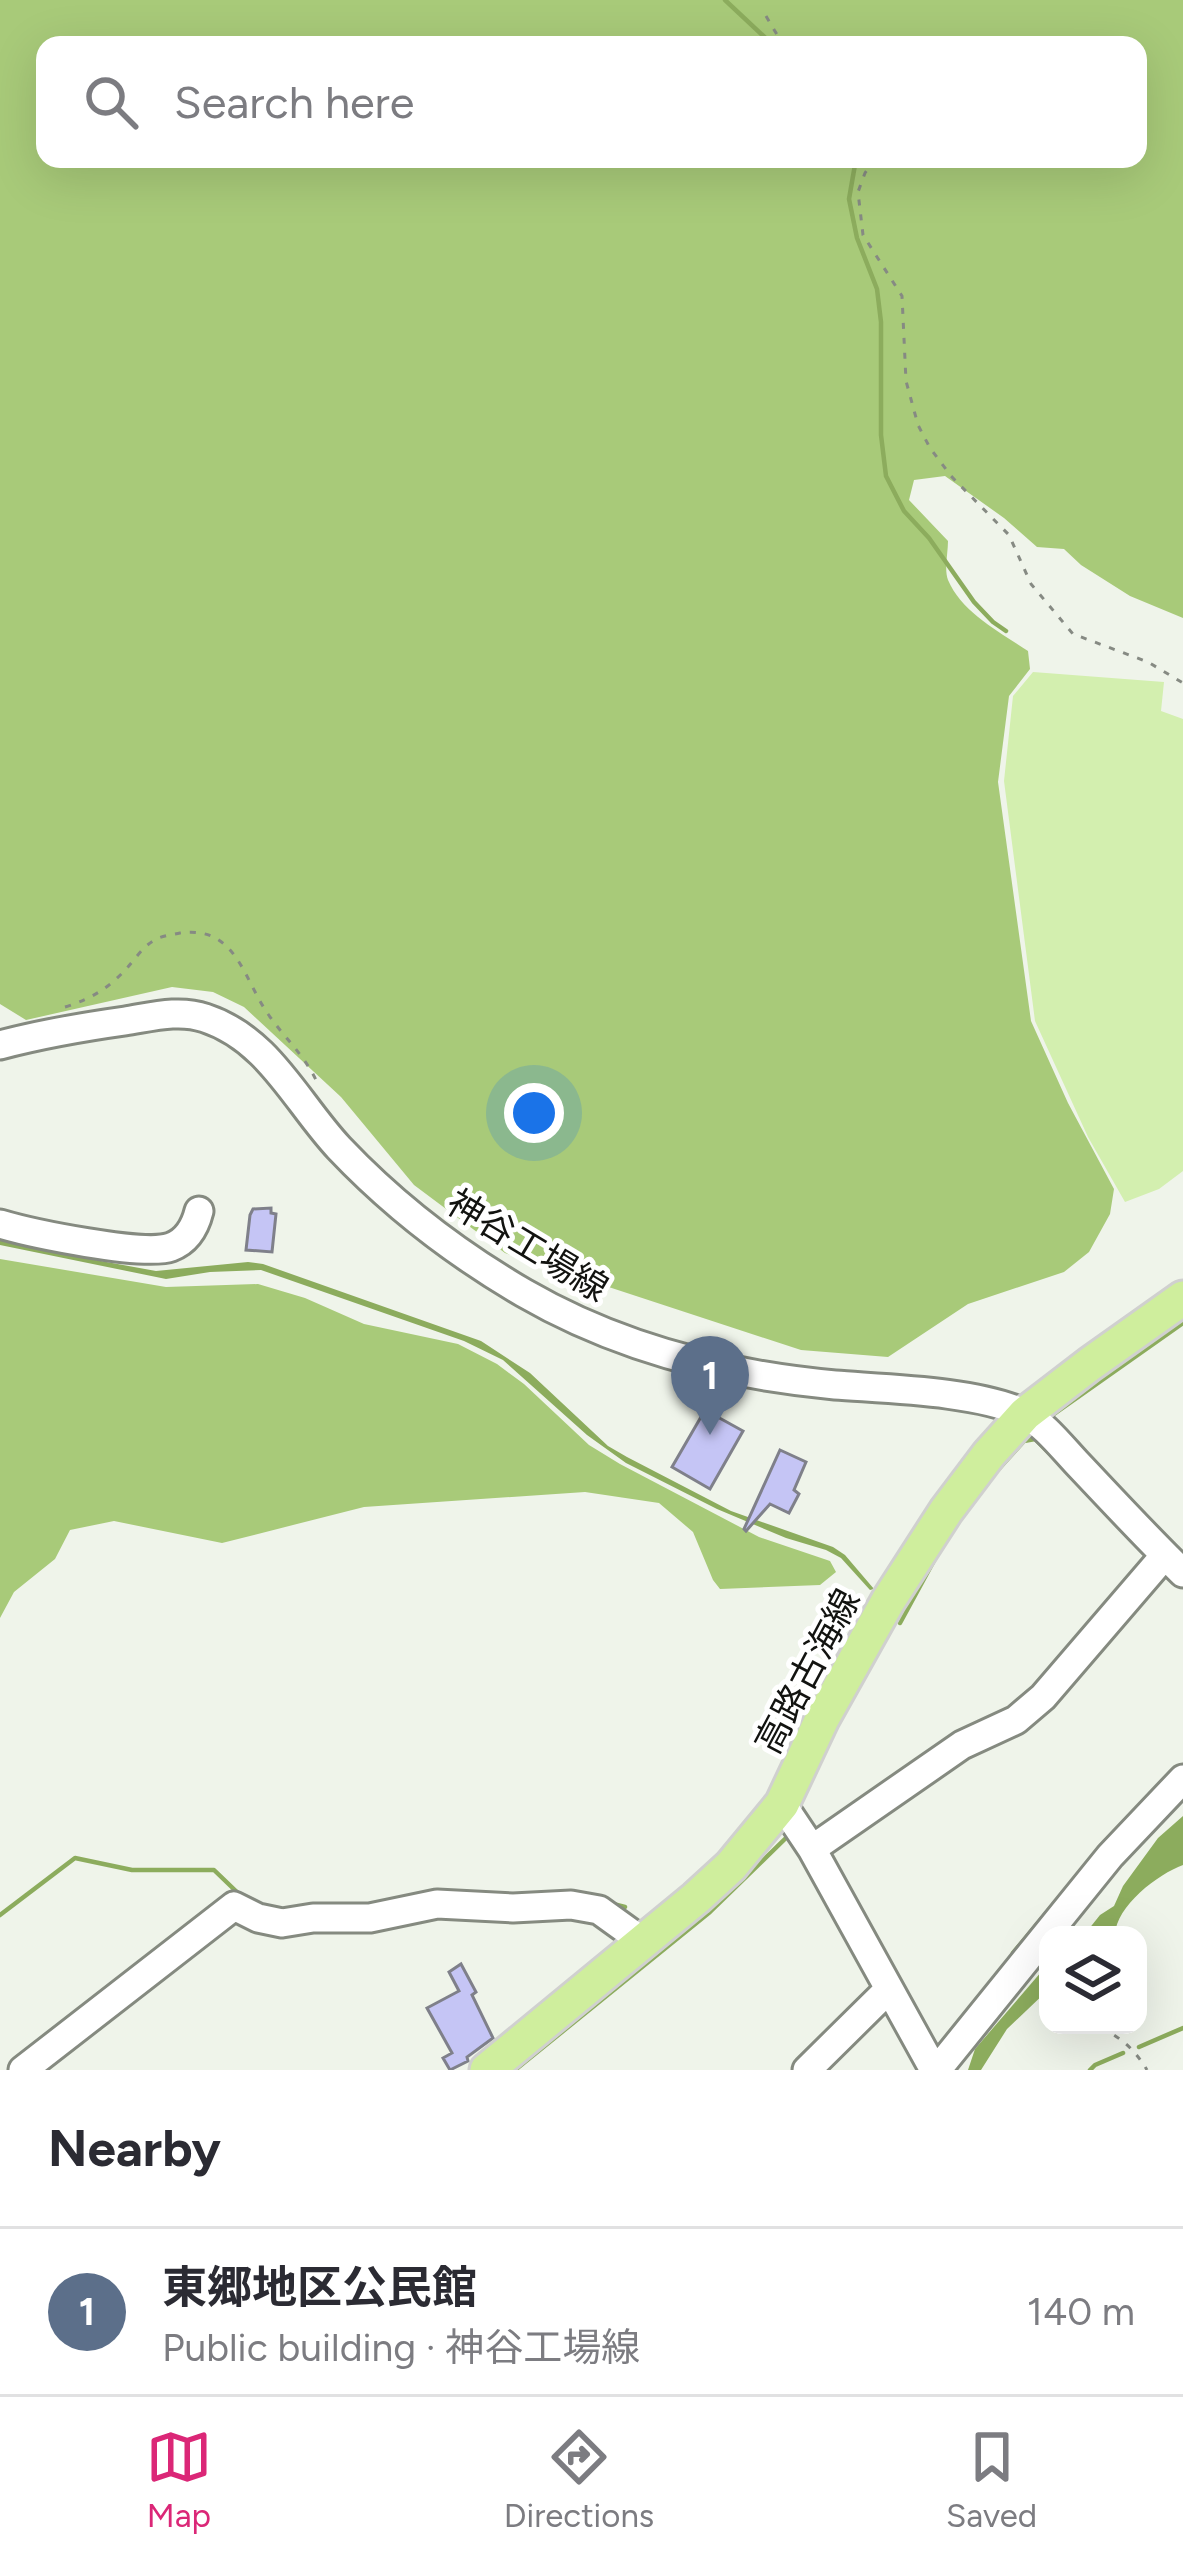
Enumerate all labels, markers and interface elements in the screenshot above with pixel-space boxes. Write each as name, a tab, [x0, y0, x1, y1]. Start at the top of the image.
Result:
search box	[36, 36, 1147, 168]
icon: search	[78, 69, 144, 135]
text: Search here	[174, 75, 414, 129]
your location	[504, 1083, 564, 1143]
street label: 神谷工場線	[440, 1181, 616, 1310]
pin: 1	[671, 1336, 749, 1435]
street label: 高路古海線	[746, 1582, 869, 1761]
map controls	[1039, 1926, 1147, 2034]
button: layers	[1039, 1926, 1147, 2034]
text: Nearby	[48, 2118, 221, 2179]
text: 東郷地区公民館	[162, 2260, 477, 2314]
text: 1	[79, 2288, 95, 2335]
text: 140 m	[1027, 2288, 1135, 2335]
text: Public building · 神谷工場線	[162, 2324, 640, 2371]
tab: Map	[146, 2424, 212, 2535]
tab: Directions	[504, 2424, 654, 2535]
tab: Saved	[946, 2424, 1037, 2535]

